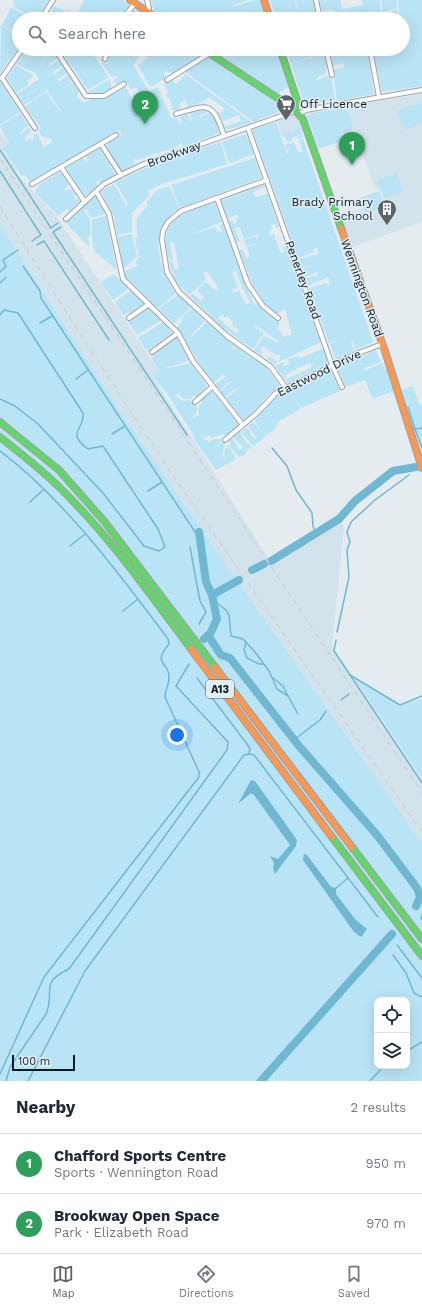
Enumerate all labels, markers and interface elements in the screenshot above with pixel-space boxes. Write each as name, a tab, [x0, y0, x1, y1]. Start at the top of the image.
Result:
search box	[12, 12, 410, 56]
icon: search	[26, 23, 48, 45]
text: Search here	[58, 25, 146, 43]
pin: 2	[132, 91, 158, 124]
supermarket icon: Off Licence	[275, 93, 297, 121]
place label: Off Licence	[300, 97, 367, 111]
pin: 1	[339, 132, 365, 165]
street label: Brookway	[145, 138, 204, 170]
place label: Brady Primary School	[291, 195, 374, 223]
building icon: Brady Primary School	[376, 198, 398, 226]
street label: Wennington Road	[338, 237, 386, 339]
street label: Penerley Road	[282, 239, 324, 321]
street label: Eastwood Drive	[275, 347, 363, 399]
road number: A13	[206, 680, 234, 698]
your location	[167, 725, 187, 745]
map controls	[374, 997, 410, 1069]
button: locate	[374, 997, 410, 1033]
button: layers	[374, 1033, 410, 1069]
scale bar	[12, 1053, 75, 1072]
text: 100 m	[18, 1055, 50, 1068]
text: Nearby	[16, 1097, 75, 1117]
text: 2 results	[351, 1100, 406, 1115]
text: Chafford Sports Centre	[54, 1147, 226, 1165]
text: 1	[26, 1156, 32, 1171]
text: 950 m	[366, 1156, 406, 1171]
text: Sports · Wennington Road	[54, 1165, 218, 1180]
text: Brookway Open Space	[54, 1207, 219, 1225]
text: 2	[25, 1216, 33, 1231]
text: 970 m	[366, 1216, 406, 1231]
text: Park · Elizabeth Road	[54, 1225, 189, 1240]
tab: Map	[52, 1263, 75, 1300]
tab: Directions	[179, 1263, 233, 1300]
tab: Saved	[338, 1263, 370, 1300]

